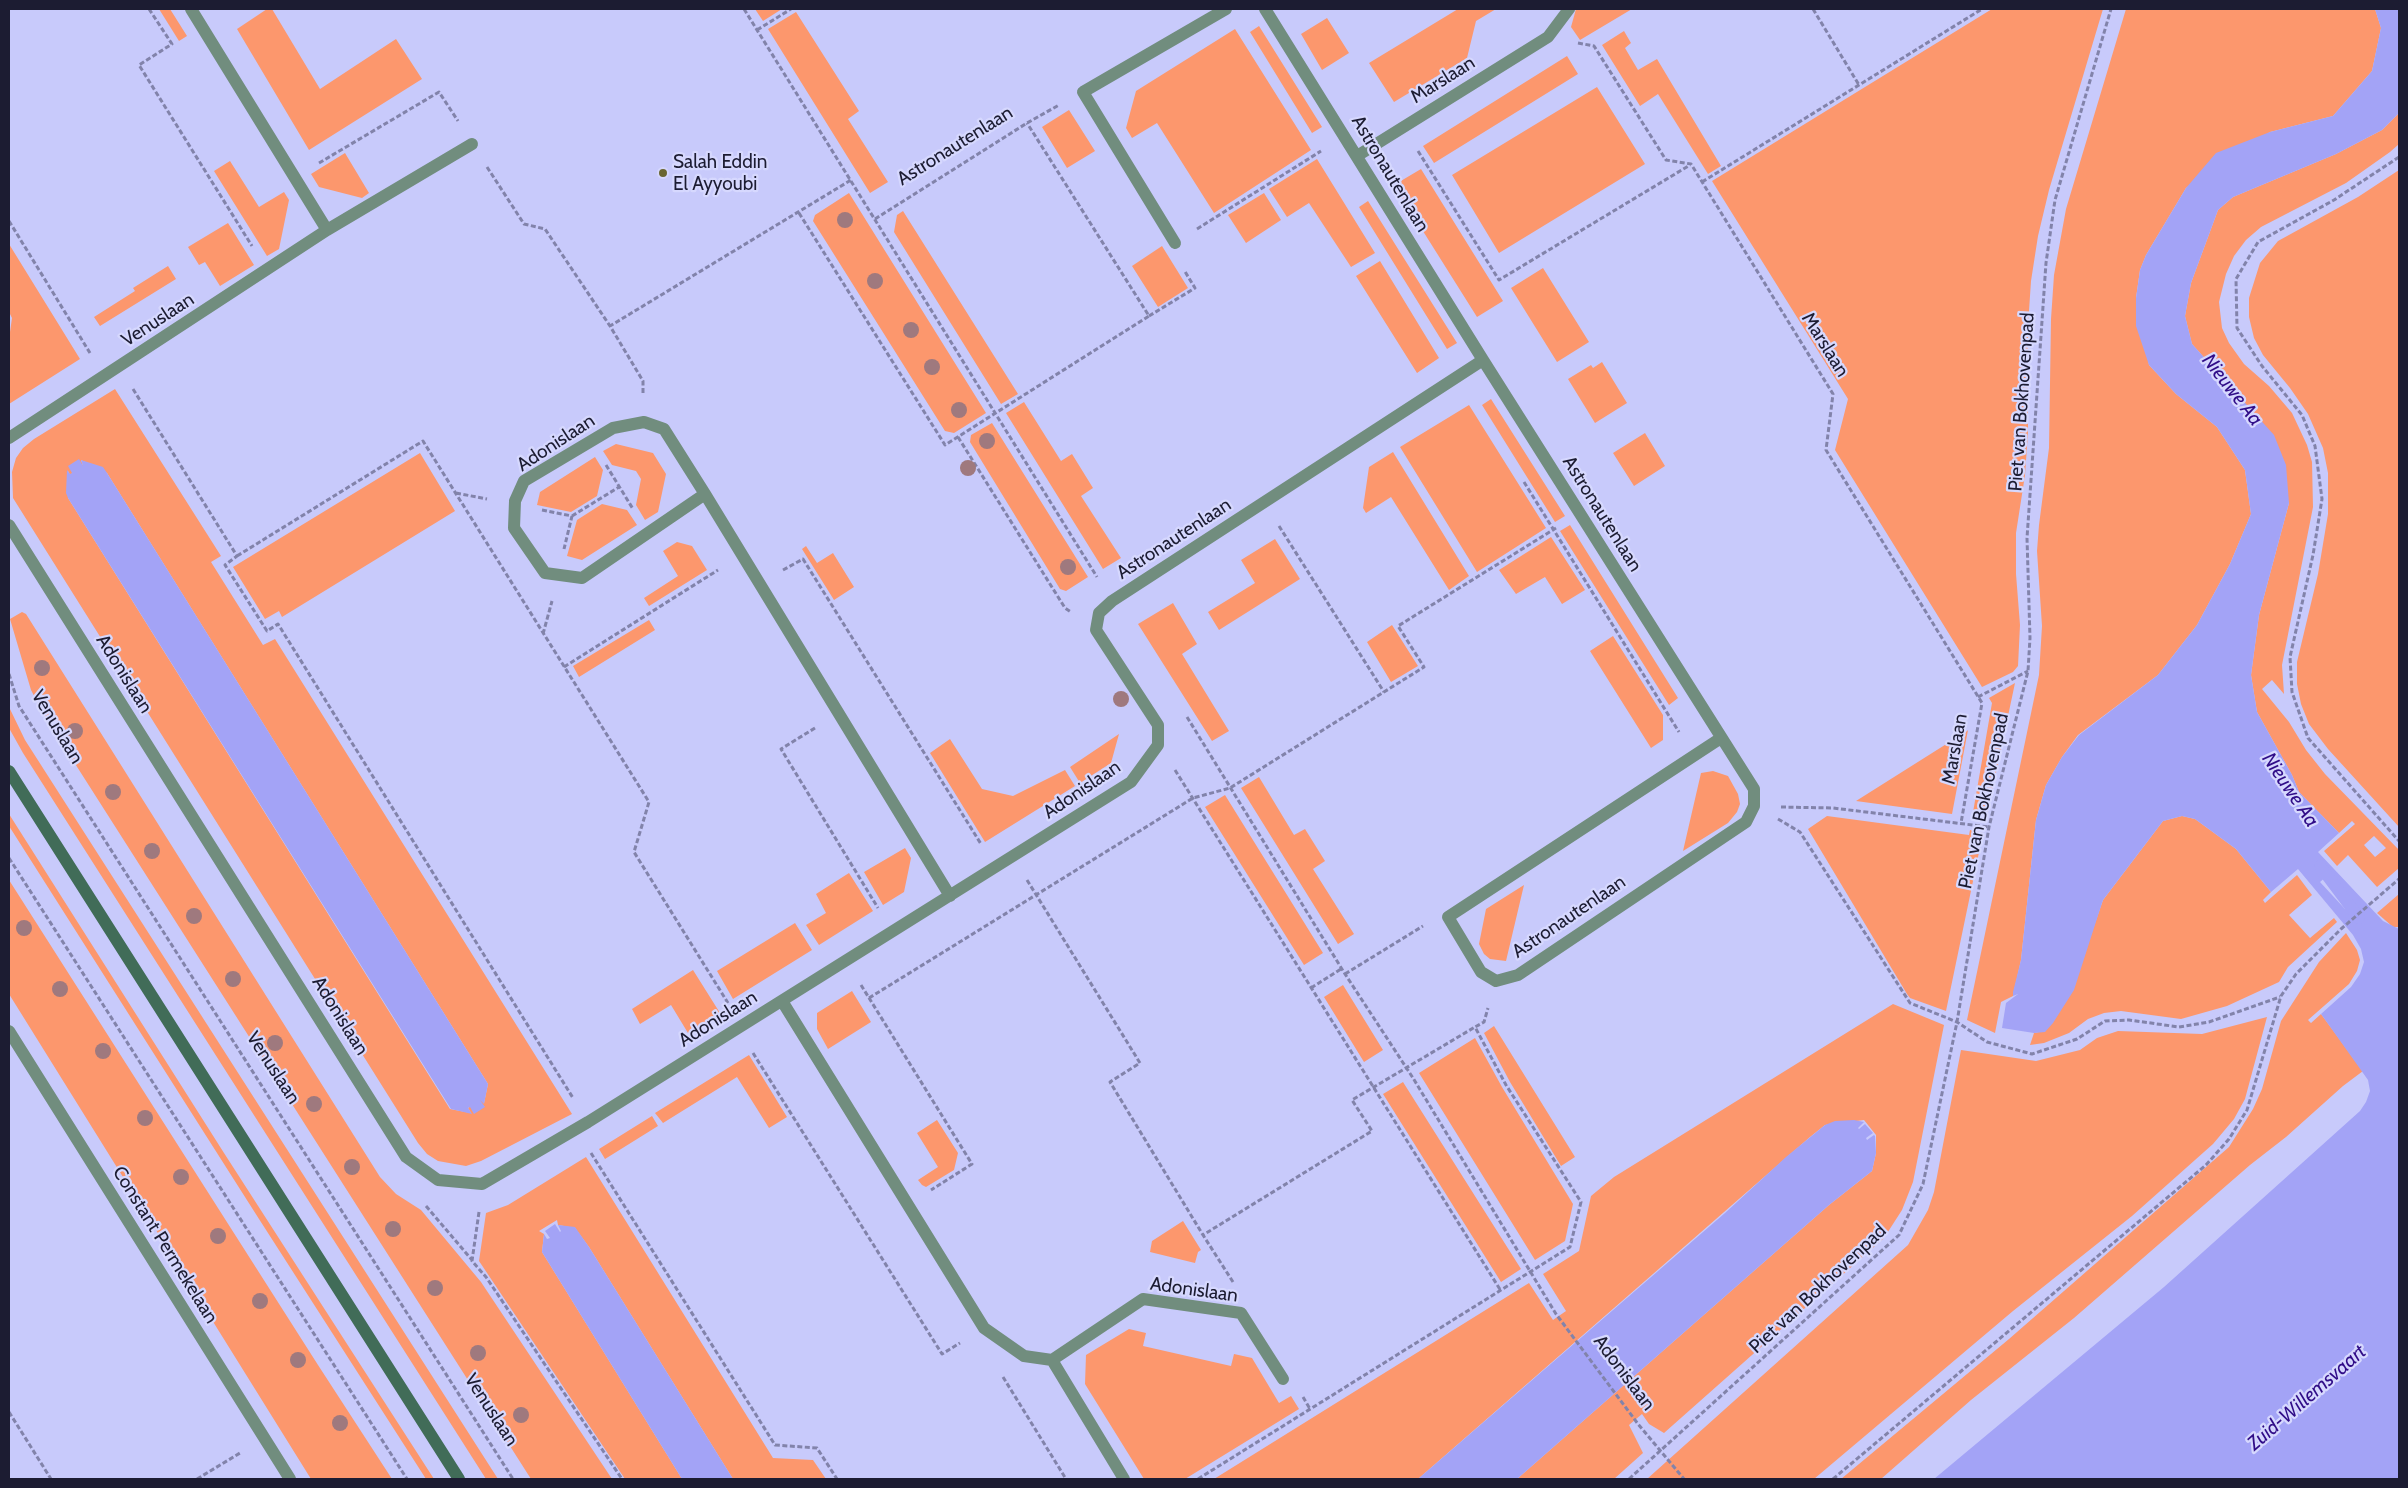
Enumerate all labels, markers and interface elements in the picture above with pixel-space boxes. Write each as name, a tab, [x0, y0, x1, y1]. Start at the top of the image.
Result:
street label: Marslaan	[1407, 51, 1479, 109]
street label: Astronautenlaan	[893, 101, 1017, 191]
street label: Astronautenlaan	[1346, 112, 1434, 236]
place label: Salah Eddin El Ayyoubi	[673, 151, 767, 195]
marker: Salah Eddin El Ayyoubi	[657, 167, 669, 179]
street label: Venuslaan	[117, 288, 199, 352]
street label: Marslaan	[1796, 309, 1854, 381]
street label: Piet van Bokhovenpad	[2004, 312, 2040, 492]
water label: Nieuwe Aa	[2196, 349, 2268, 431]
street label: Adonislaan	[513, 409, 599, 477]
street label: Astronautenlaan	[1557, 452, 1647, 576]
street label: Astronautenlaan	[1112, 494, 1236, 584]
street label: Adonislaan	[91, 630, 157, 718]
street label: Venuslaan	[26, 686, 88, 768]
street label: Piet van Bokhovenpad	[1954, 711, 2014, 891]
street label: Marslaan	[1938, 712, 1972, 786]
water label: Nieuwe Aa	[2256, 748, 2324, 832]
street label: Adonislaan	[1039, 756, 1125, 824]
street label: Astronautenlaan	[1508, 871, 1630, 963]
street label: Adonislaan	[307, 972, 373, 1060]
street label: Adonislaan	[674, 986, 762, 1052]
street label: Venuslaan	[241, 1027, 305, 1109]
street label: Constant Permekelaan	[107, 1162, 223, 1328]
street label: Piet van Bokhovenpad	[1745, 1220, 1891, 1358]
street label: Adonislaan	[1149, 1273, 1239, 1307]
street label: Adonislaan	[1588, 1331, 1660, 1415]
water label: Zuid-Willemsvaart	[2243, 1340, 2371, 1456]
street label: Venuslaan	[459, 1369, 523, 1451]

